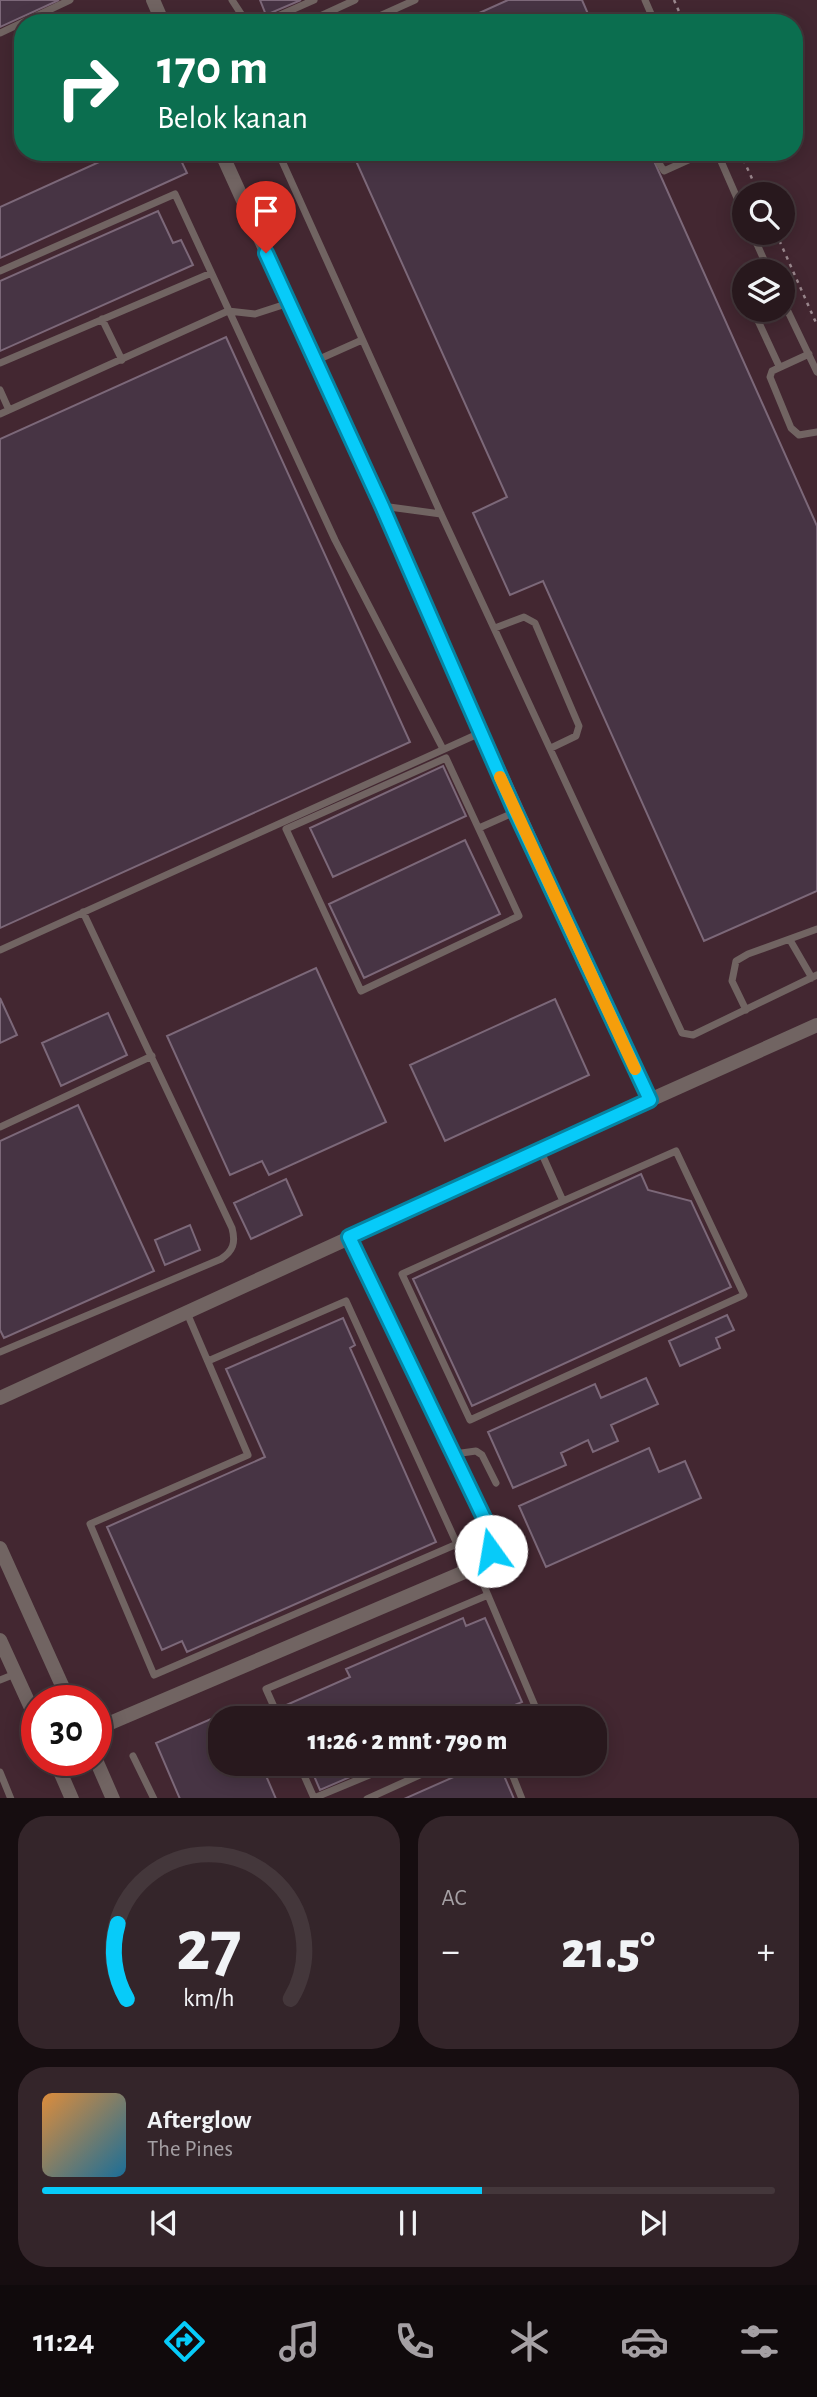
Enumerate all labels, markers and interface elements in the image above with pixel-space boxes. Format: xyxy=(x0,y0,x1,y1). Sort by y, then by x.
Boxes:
icon: right xyxy=(42,42,133,133)
text: 170 m xyxy=(157,44,268,93)
text: Belok kanan xyxy=(157,102,308,134)
pin xyxy=(236,181,296,253)
map controls xyxy=(732,182,795,322)
button: search xyxy=(732,182,795,245)
icon: arrive xyxy=(247,192,285,230)
button: layers xyxy=(732,259,795,322)
position arrow xyxy=(454,1514,528,1588)
speed limit sign: 30 xyxy=(21,1685,112,1776)
text: 11:26 · 2 mnt · 790 m xyxy=(308,1728,507,1754)
text: AC xyxy=(442,1887,466,1910)
text: 27 xyxy=(176,1911,242,1984)
text: 21.5° xyxy=(561,1925,655,1977)
text: − xyxy=(442,1933,460,1971)
text: + xyxy=(757,1933,775,1971)
text: km/h xyxy=(183,1985,235,2010)
text: Afterglow xyxy=(147,2107,251,2133)
text: The Pines xyxy=(147,2138,233,2161)
icon: previous xyxy=(145,2204,183,2242)
icon: pause xyxy=(389,2204,427,2242)
icon: next xyxy=(634,2204,672,2242)
icon: directions xyxy=(160,2317,209,2366)
icon: music xyxy=(275,2317,324,2366)
icon: phone xyxy=(390,2317,439,2366)
icon: climate xyxy=(505,2317,554,2366)
icon: car xyxy=(620,2317,669,2366)
icon: filters xyxy=(735,2317,784,2366)
text: 11:24 xyxy=(33,2325,95,2357)

